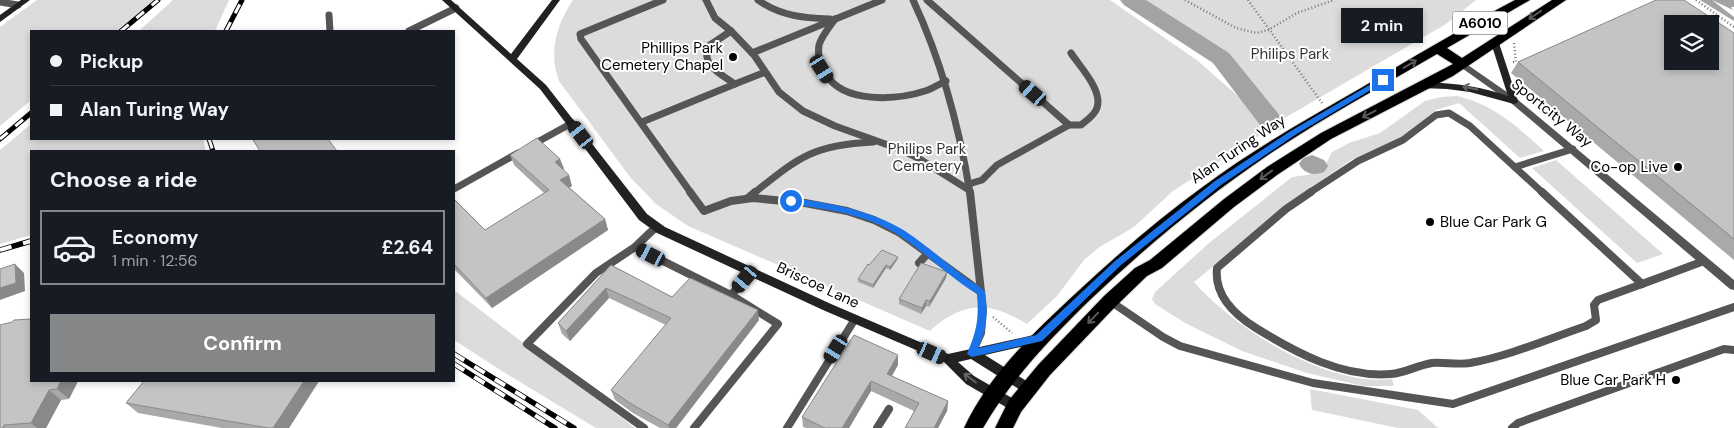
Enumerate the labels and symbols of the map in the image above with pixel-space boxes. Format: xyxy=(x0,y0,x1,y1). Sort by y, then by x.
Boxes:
callout: 2 min xyxy=(1342,8,1424,42)
one-way arrow xyxy=(1528,10,1542,21)
road number: A6010 xyxy=(1452,12,1508,34)
place label: Phillips Park Cemetery Chapel xyxy=(601,38,723,75)
park label: Philips Park xyxy=(1251,44,1330,64)
marker: Phillips Park Cemetery Chapel xyxy=(727,51,739,63)
car xyxy=(807,52,836,86)
one-way arrow xyxy=(1403,58,1417,68)
route end xyxy=(1372,69,1394,91)
street label: Sportcity Way xyxy=(1507,74,1597,152)
car xyxy=(1016,77,1049,109)
one-way arrow xyxy=(1462,83,1478,92)
street label: Alan Turing Way xyxy=(1187,109,1290,188)
one-way arrow xyxy=(1362,110,1377,119)
car xyxy=(565,119,596,151)
park label: Philips Park Cemetery xyxy=(888,139,967,176)
place label: Co-op Live xyxy=(1590,157,1668,177)
marker: Co-op Live xyxy=(1672,161,1684,173)
one-way arrow xyxy=(1260,170,1274,181)
route start xyxy=(780,190,802,212)
place label: Blue Car Park G xyxy=(1440,212,1547,232)
marker: Blue Car Park G xyxy=(1424,216,1436,228)
car xyxy=(634,242,667,268)
street label: Briscoe Lane xyxy=(773,257,863,313)
car xyxy=(729,263,760,295)
one-way arrow xyxy=(1088,312,1100,324)
car xyxy=(821,332,850,366)
car xyxy=(915,340,948,366)
place label: Blue Car Park H xyxy=(1560,370,1666,390)
one-way arrow xyxy=(963,373,977,383)
marker: Blue Car Park H xyxy=(1670,374,1682,386)

